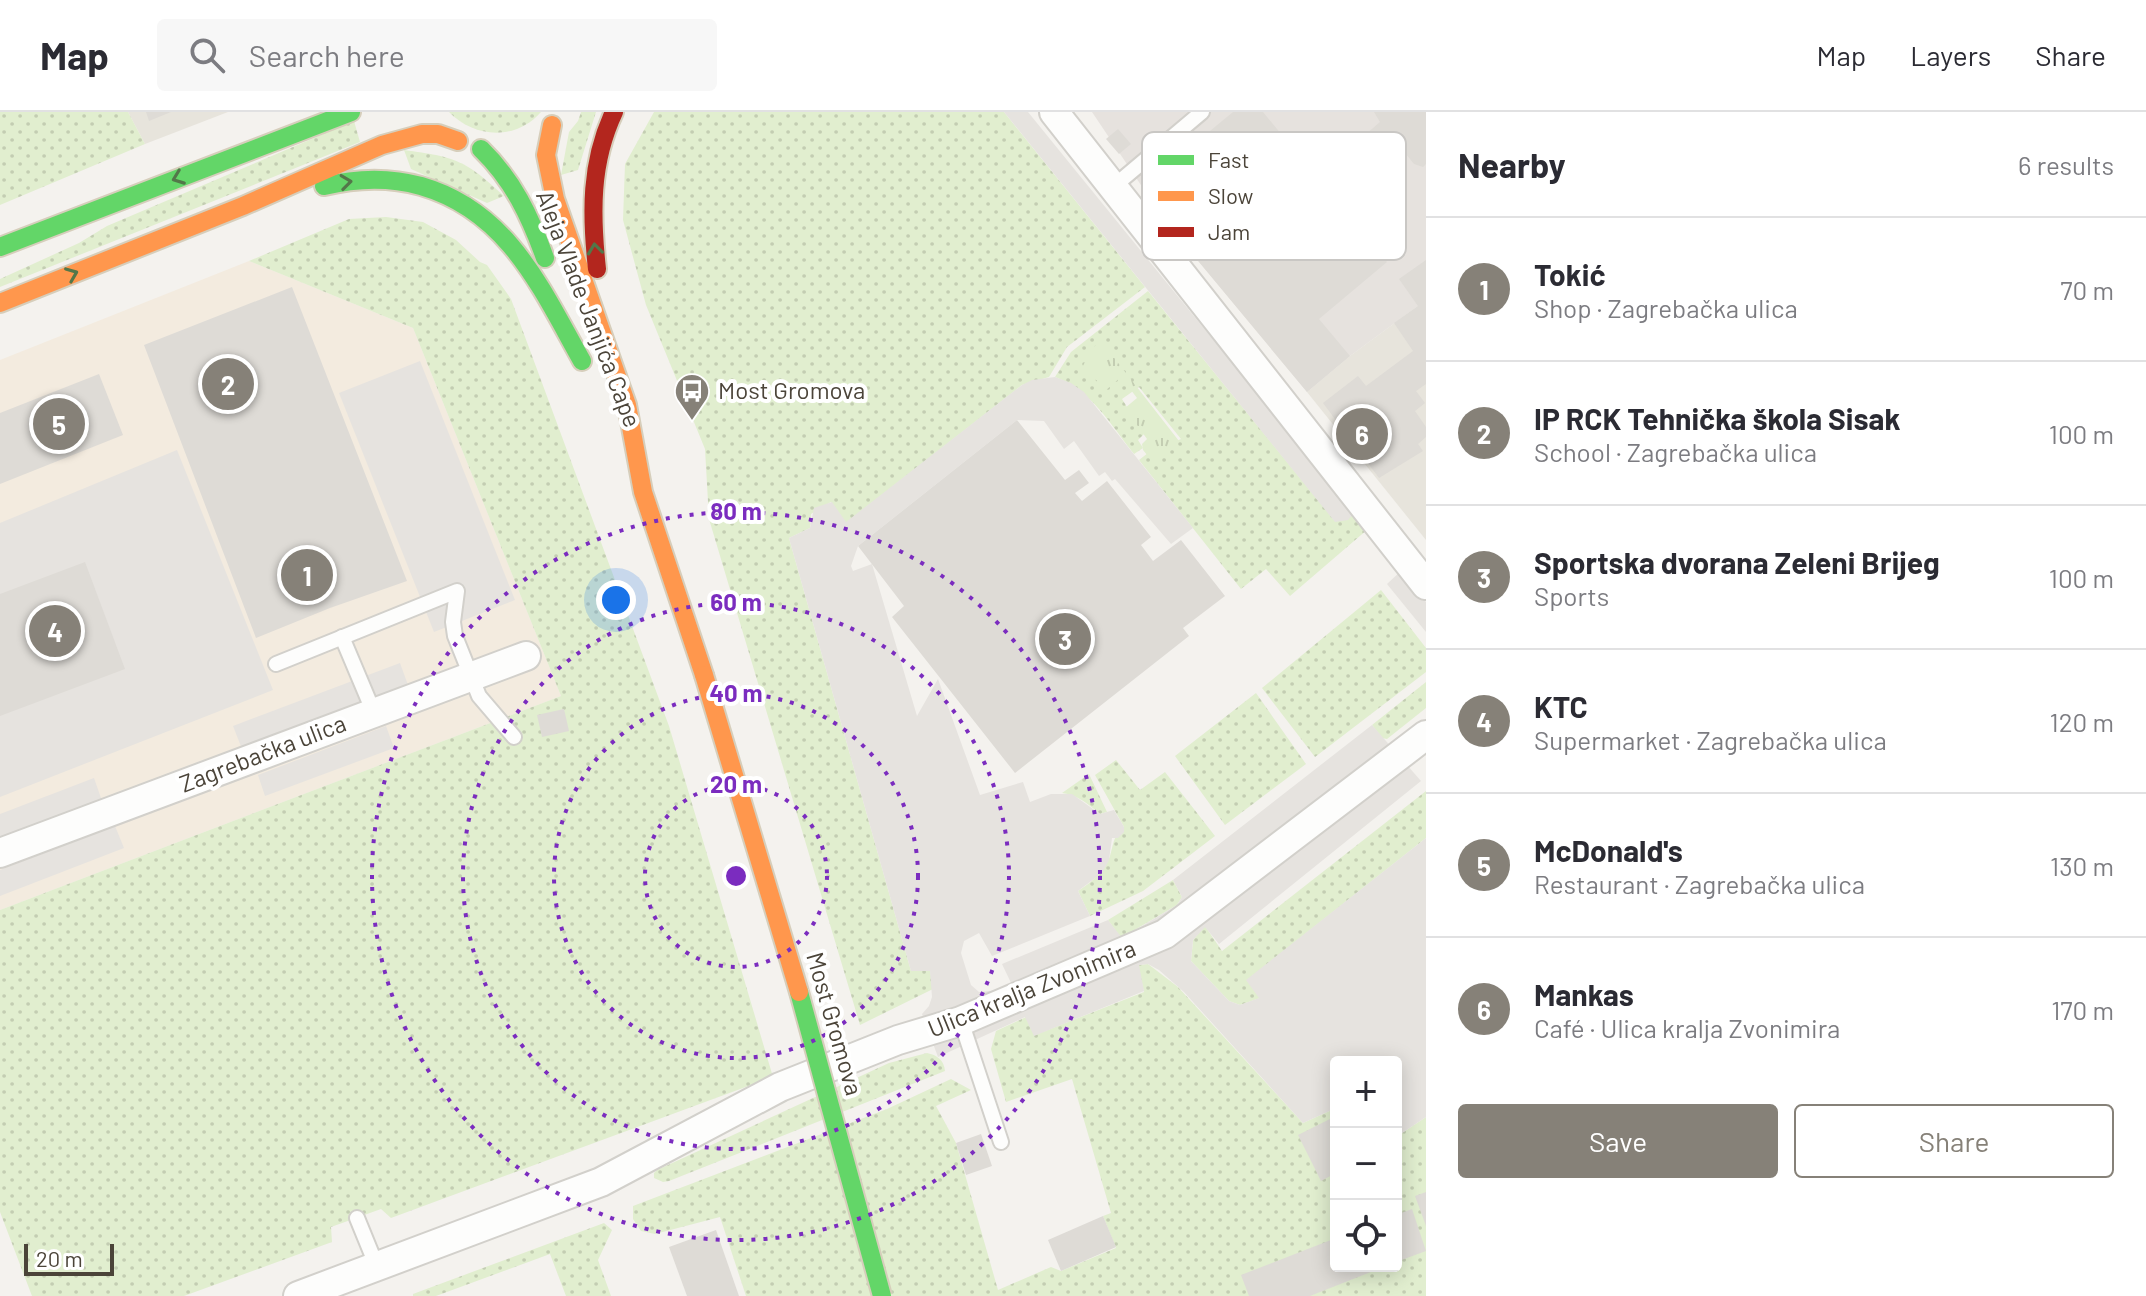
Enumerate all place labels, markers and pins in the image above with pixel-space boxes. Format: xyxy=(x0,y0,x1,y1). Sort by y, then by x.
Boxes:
pin: 2 xyxy=(202,354,254,414)
bus stop icon: Most Gromova xyxy=(673,372,711,422)
place label: Most Gromova xyxy=(718,375,865,404)
pin: 5 xyxy=(33,394,85,454)
pin: 6 xyxy=(1336,404,1388,464)
pin: 1 xyxy=(281,545,333,605)
pin: 4 xyxy=(29,601,81,661)
pin: 3 xyxy=(1039,609,1091,669)
centre of rings xyxy=(722,862,750,890)

